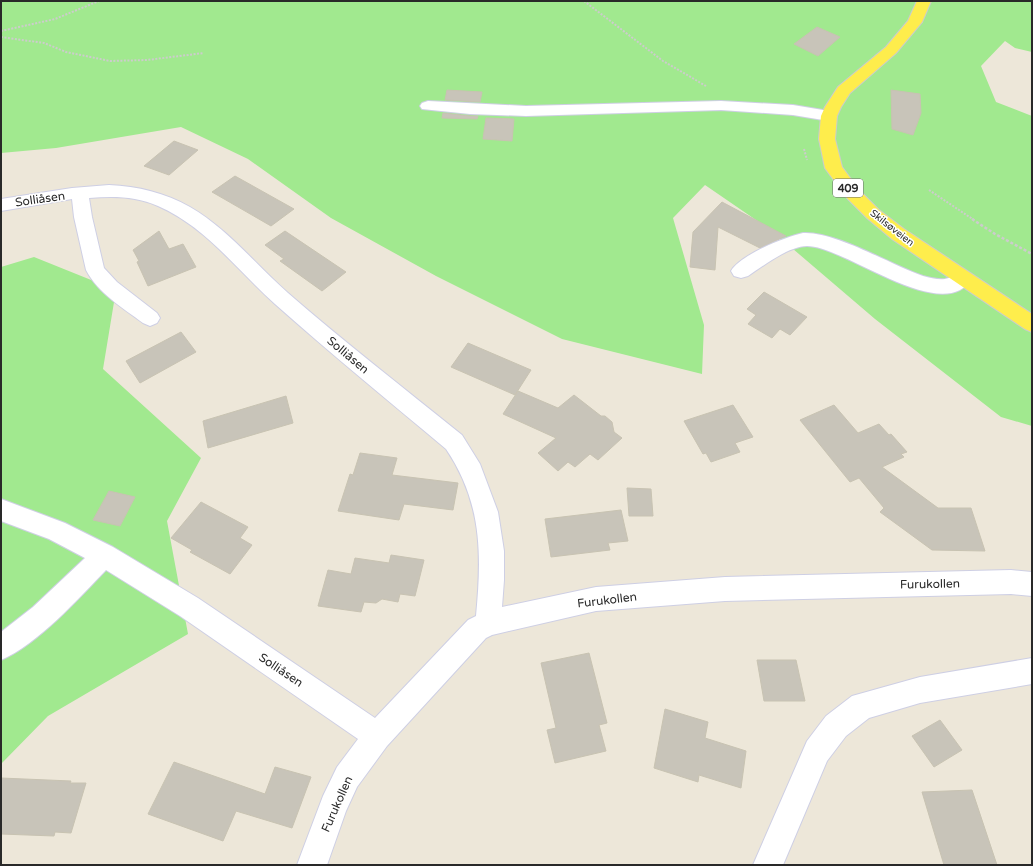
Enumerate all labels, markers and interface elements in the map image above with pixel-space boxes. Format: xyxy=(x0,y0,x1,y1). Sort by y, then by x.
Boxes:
road number: 409 xyxy=(833,179,863,197)
street label: Solliåsen xyxy=(14,189,66,209)
street label: Skilsøveien xyxy=(868,207,916,249)
street label: Solliåsen xyxy=(324,333,372,377)
street label: Furukollen xyxy=(900,576,960,592)
street label: Furukollen xyxy=(576,589,638,611)
street label: Solliåsen xyxy=(256,650,306,690)
street label: Furukollen xyxy=(318,774,356,834)

